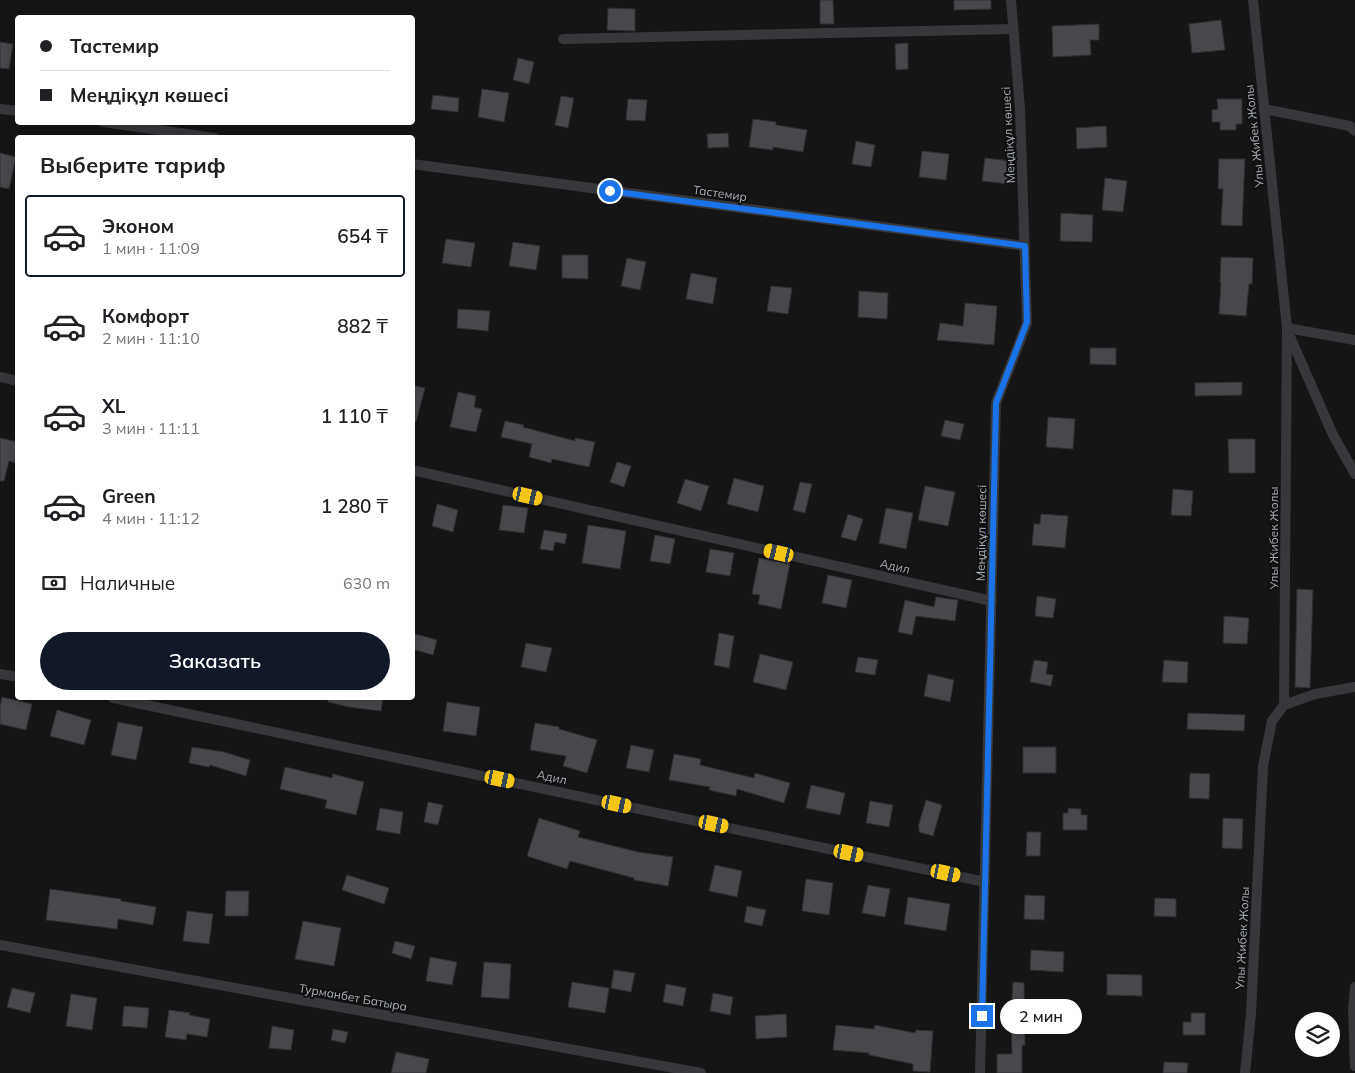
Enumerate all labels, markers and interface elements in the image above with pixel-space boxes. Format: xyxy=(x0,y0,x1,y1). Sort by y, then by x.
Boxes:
text: Тастемир xyxy=(70,34,159,58)
text: Меңдіқұл көшесі xyxy=(70,83,229,107)
street label: Улы Жибек Жолы xyxy=(1241,84,1267,189)
street label: Меңдіқұл көшесі xyxy=(998,86,1018,184)
text: Выберите тариф xyxy=(40,151,226,179)
route start xyxy=(599,180,621,202)
street label: Тастемир xyxy=(692,182,748,204)
icon: car xyxy=(42,214,87,259)
text: Эконом xyxy=(102,214,174,238)
text: 654 ₸ xyxy=(337,224,388,248)
text: 1 мин · 11:09 xyxy=(102,238,200,258)
icon: car xyxy=(42,304,87,349)
text: Комфорт xyxy=(102,304,189,328)
text: 882 ₸ xyxy=(337,314,388,338)
text: 2 мин · 11:10 xyxy=(102,328,200,348)
icon: car xyxy=(42,394,87,439)
text: XL xyxy=(102,394,125,418)
text: 1 110 ₸ xyxy=(321,404,388,428)
text: 3 мин · 11:11 xyxy=(102,418,200,438)
icon: car xyxy=(42,484,87,529)
text: Green xyxy=(102,484,156,508)
car xyxy=(511,485,544,507)
street label: Меңдіқұл көшесі xyxy=(973,485,989,581)
street label: Улы Жибек Жолы xyxy=(1266,486,1281,591)
text: 1 280 ₸ xyxy=(321,494,388,518)
text: 4 мин · 11:12 xyxy=(102,508,200,528)
car xyxy=(762,542,795,564)
street label: Адил xyxy=(879,555,911,577)
icon: cash xyxy=(40,569,68,597)
text: Наличные xyxy=(80,571,175,595)
text: 630 m xyxy=(343,573,390,593)
button: Заказать xyxy=(40,632,390,690)
street label: Адил xyxy=(536,767,568,787)
car xyxy=(483,769,516,789)
car xyxy=(600,794,633,814)
car xyxy=(697,814,730,834)
car xyxy=(832,843,865,863)
car xyxy=(929,863,962,883)
street label: Улы Жибек Жолы xyxy=(1232,886,1252,991)
street label: Турманбет Батыра xyxy=(298,980,408,1014)
callout: 2 мин xyxy=(1000,998,1082,1034)
route end xyxy=(971,1005,993,1027)
text: 2 мин xyxy=(1019,1006,1063,1026)
map controls xyxy=(1295,1012,1340,1057)
button: layers xyxy=(1295,1012,1340,1057)

